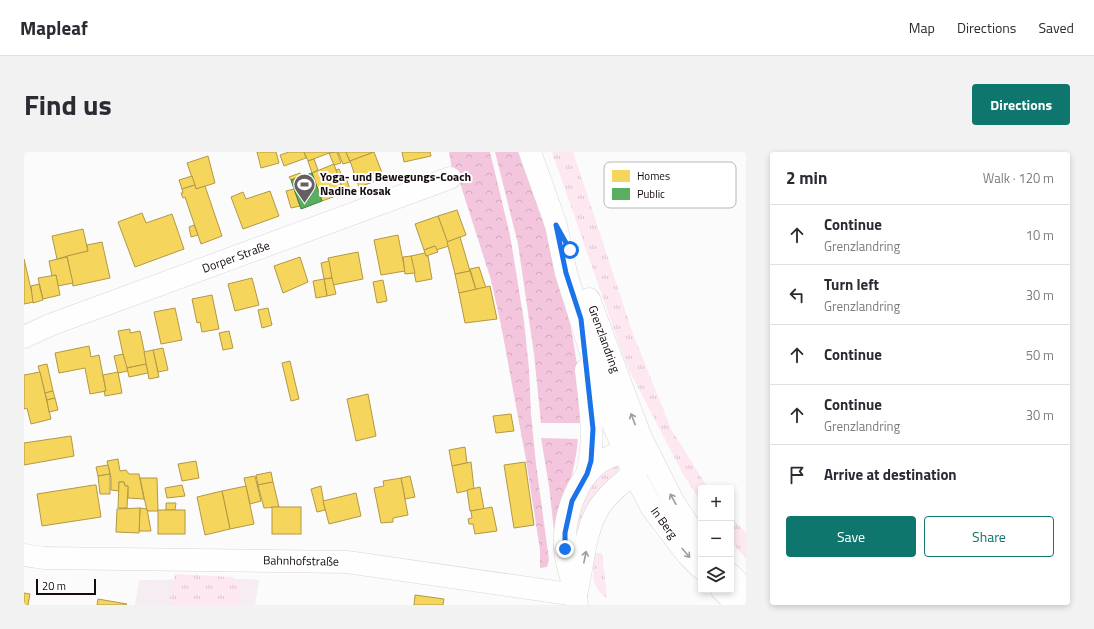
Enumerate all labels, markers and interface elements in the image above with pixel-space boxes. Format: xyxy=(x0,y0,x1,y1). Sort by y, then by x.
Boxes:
text: Mapleaf xyxy=(20,13,88,42)
text: Map xyxy=(909,17,935,38)
text: Directions xyxy=(957,17,1016,38)
text: Saved xyxy=(1038,17,1074,38)
text: Find us xyxy=(24,83,112,126)
button: Directions xyxy=(972,84,1070,125)
legend xyxy=(604,162,736,208)
text: 2 min xyxy=(786,165,827,191)
place label: Yoga- und Bewegungs-Coach Nadine Kosak xyxy=(320,167,471,200)
text: Homes xyxy=(637,168,670,184)
text: Walk · 120 m xyxy=(983,168,1054,188)
sports icon: Yoga- und Bewegungs-Coach Nadine Kosak xyxy=(292,171,318,204)
text: Public xyxy=(637,186,665,202)
text: Continue xyxy=(824,213,882,236)
icon: ahead xyxy=(786,224,808,246)
text: 10 m xyxy=(1026,225,1054,245)
street label: Dorper Straße xyxy=(199,235,272,278)
text: Grenzlandring xyxy=(824,236,900,256)
route start xyxy=(561,241,579,259)
text: Turn left xyxy=(824,273,879,296)
icon: left xyxy=(786,284,808,306)
text: 30 m xyxy=(1026,285,1054,305)
text: Grenzlandring xyxy=(824,296,900,316)
street label: Grenzlandring xyxy=(584,303,625,375)
text: Continue xyxy=(824,343,882,366)
icon: ahead xyxy=(786,344,808,366)
text: 50 m xyxy=(1026,345,1054,365)
text: Continue xyxy=(824,393,882,416)
icon: ahead xyxy=(786,404,808,426)
text: 30 m xyxy=(1026,405,1054,425)
one-way arrow xyxy=(629,414,637,426)
text: Grenzlandring xyxy=(824,416,900,436)
text: Arrive at destination xyxy=(824,463,957,486)
icon: arrive xyxy=(786,464,808,486)
map controls xyxy=(698,485,734,593)
button: + xyxy=(698,485,734,521)
one-way arrow xyxy=(668,493,676,505)
street label: In Berg xyxy=(646,503,683,543)
button: Save xyxy=(786,516,916,557)
button: Share xyxy=(924,516,1054,557)
button: − xyxy=(698,521,734,557)
route end xyxy=(556,540,574,558)
one-way arrow xyxy=(682,547,691,558)
street label: Bahnhofstraße xyxy=(263,550,339,571)
one-way arrow xyxy=(581,551,589,564)
button: layers xyxy=(698,557,734,593)
scale bar xyxy=(36,577,96,596)
text: 20 m xyxy=(42,578,66,594)

